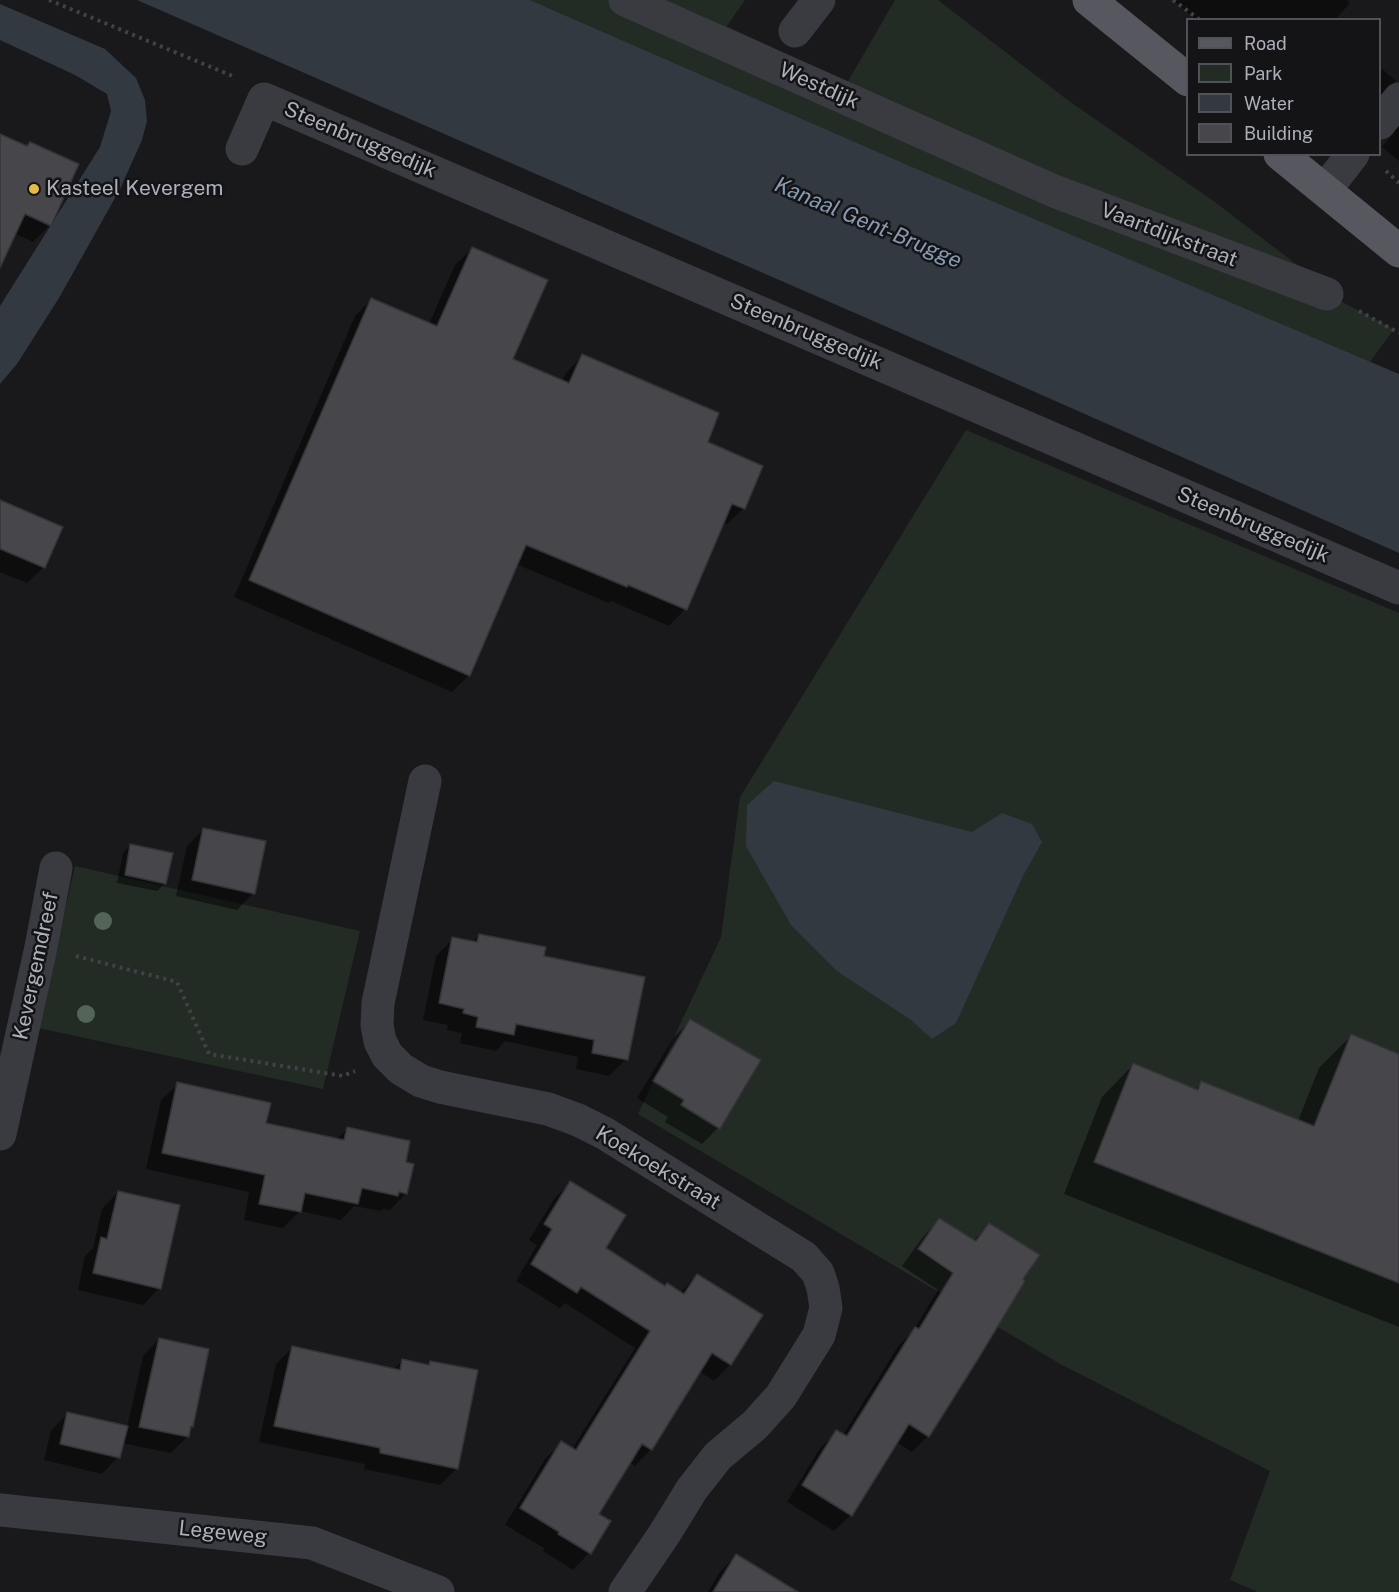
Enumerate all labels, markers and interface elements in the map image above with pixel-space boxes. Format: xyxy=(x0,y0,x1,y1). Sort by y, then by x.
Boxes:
legend xyxy=(1186,18,1381,156)
text: Road xyxy=(1244,33,1287,54)
street label: Westdijk xyxy=(775,57,863,115)
text: Park xyxy=(1244,63,1282,84)
text: Water xyxy=(1244,93,1294,114)
street label: Steenbruggedijk xyxy=(280,97,440,183)
text: Building xyxy=(1244,123,1313,144)
water label: Kanaal Gent-Brugge xyxy=(770,172,966,274)
place label: Kasteel Kevergem xyxy=(46,176,224,202)
marker: Kasteel Kevergem xyxy=(27,182,41,196)
street label: Vaartdijkstraat xyxy=(1097,197,1241,273)
street label: Steenbruggedijk xyxy=(726,289,886,375)
street label: Steenbruggedijk xyxy=(1173,482,1333,568)
street label: Kevergemdreef xyxy=(8,890,64,1042)
street label: Koekoekstraat xyxy=(591,1121,725,1215)
street label: Legeweg xyxy=(177,1516,269,1550)

